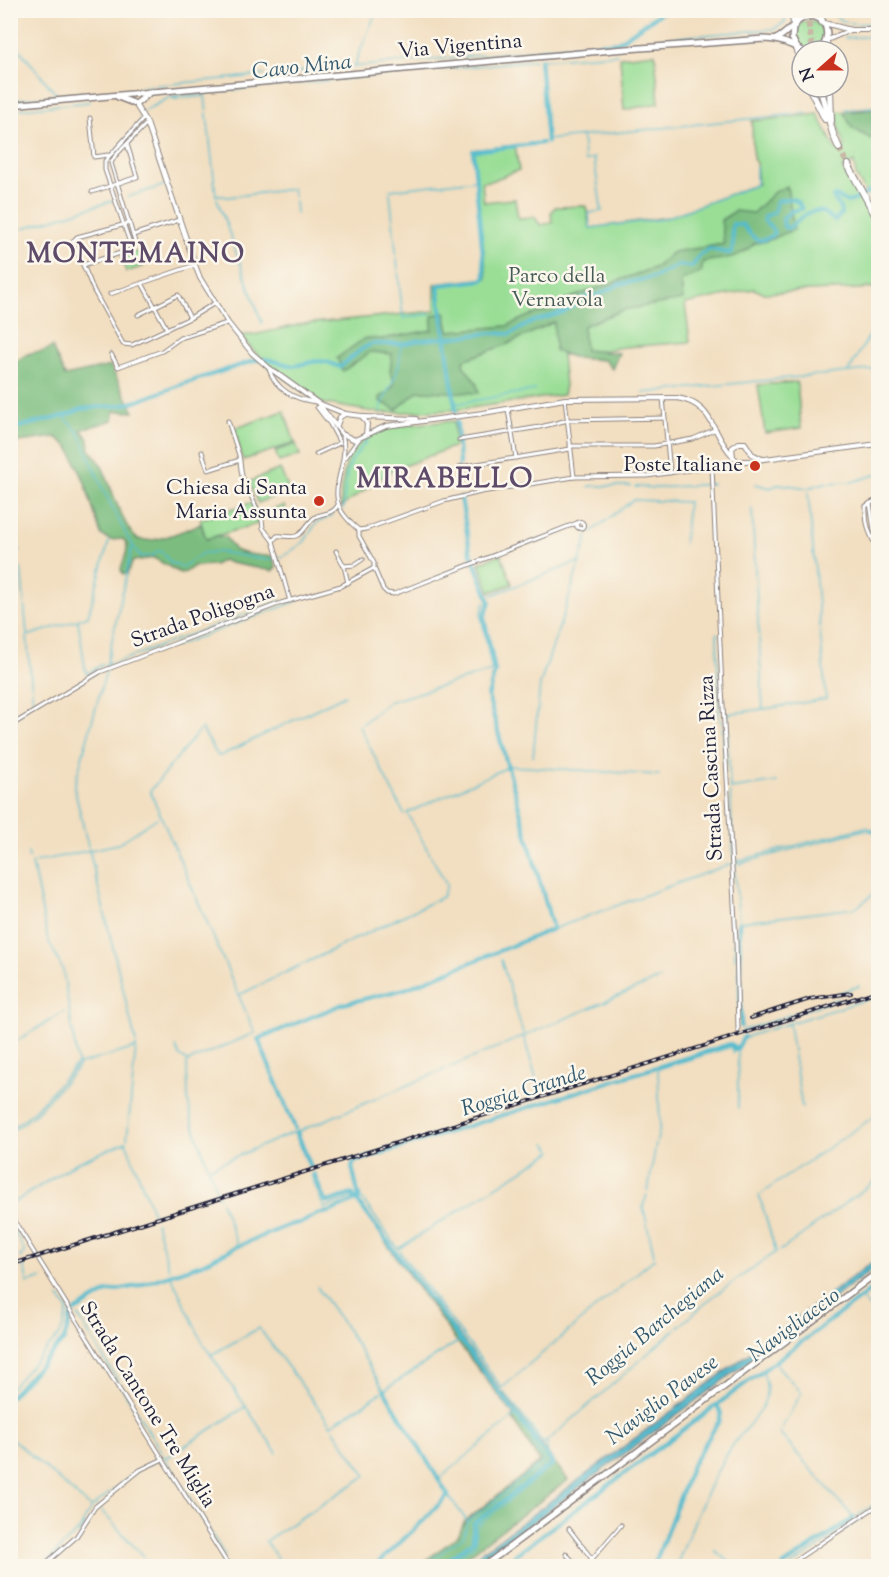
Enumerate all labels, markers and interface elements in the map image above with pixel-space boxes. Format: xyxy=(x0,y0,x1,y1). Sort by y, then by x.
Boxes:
street label: Via Vigentina xyxy=(397,27,524,67)
north arrow xyxy=(790,39,850,99)
water label: Cavo Mina xyxy=(251,47,353,89)
text: N xyxy=(795,63,821,84)
district label: MONTEMAINO xyxy=(26,236,246,275)
park label: Parco della Vernavola xyxy=(509,262,606,316)
place label: Poste Italiane xyxy=(624,451,743,481)
marker: Poste Italiane xyxy=(748,459,762,473)
district label: MIRABELLO xyxy=(356,461,534,500)
place label: Chiesa di Santa Maria Assunta xyxy=(166,474,307,528)
marker: Chiesa di Santa Maria Assunta xyxy=(312,494,326,508)
street label: Strada Poligogna xyxy=(127,577,279,657)
street label: Strada Cascina Rizza xyxy=(692,674,732,862)
water label: Roggia Grande xyxy=(458,1058,591,1126)
water label: Roggia Barchegiana xyxy=(580,1259,732,1395)
water label: Navigliaccio xyxy=(742,1281,848,1371)
street label: Strada Cantone Tre Miglia xyxy=(71,1296,223,1514)
water label: Naviglio Pavese xyxy=(600,1348,726,1454)

